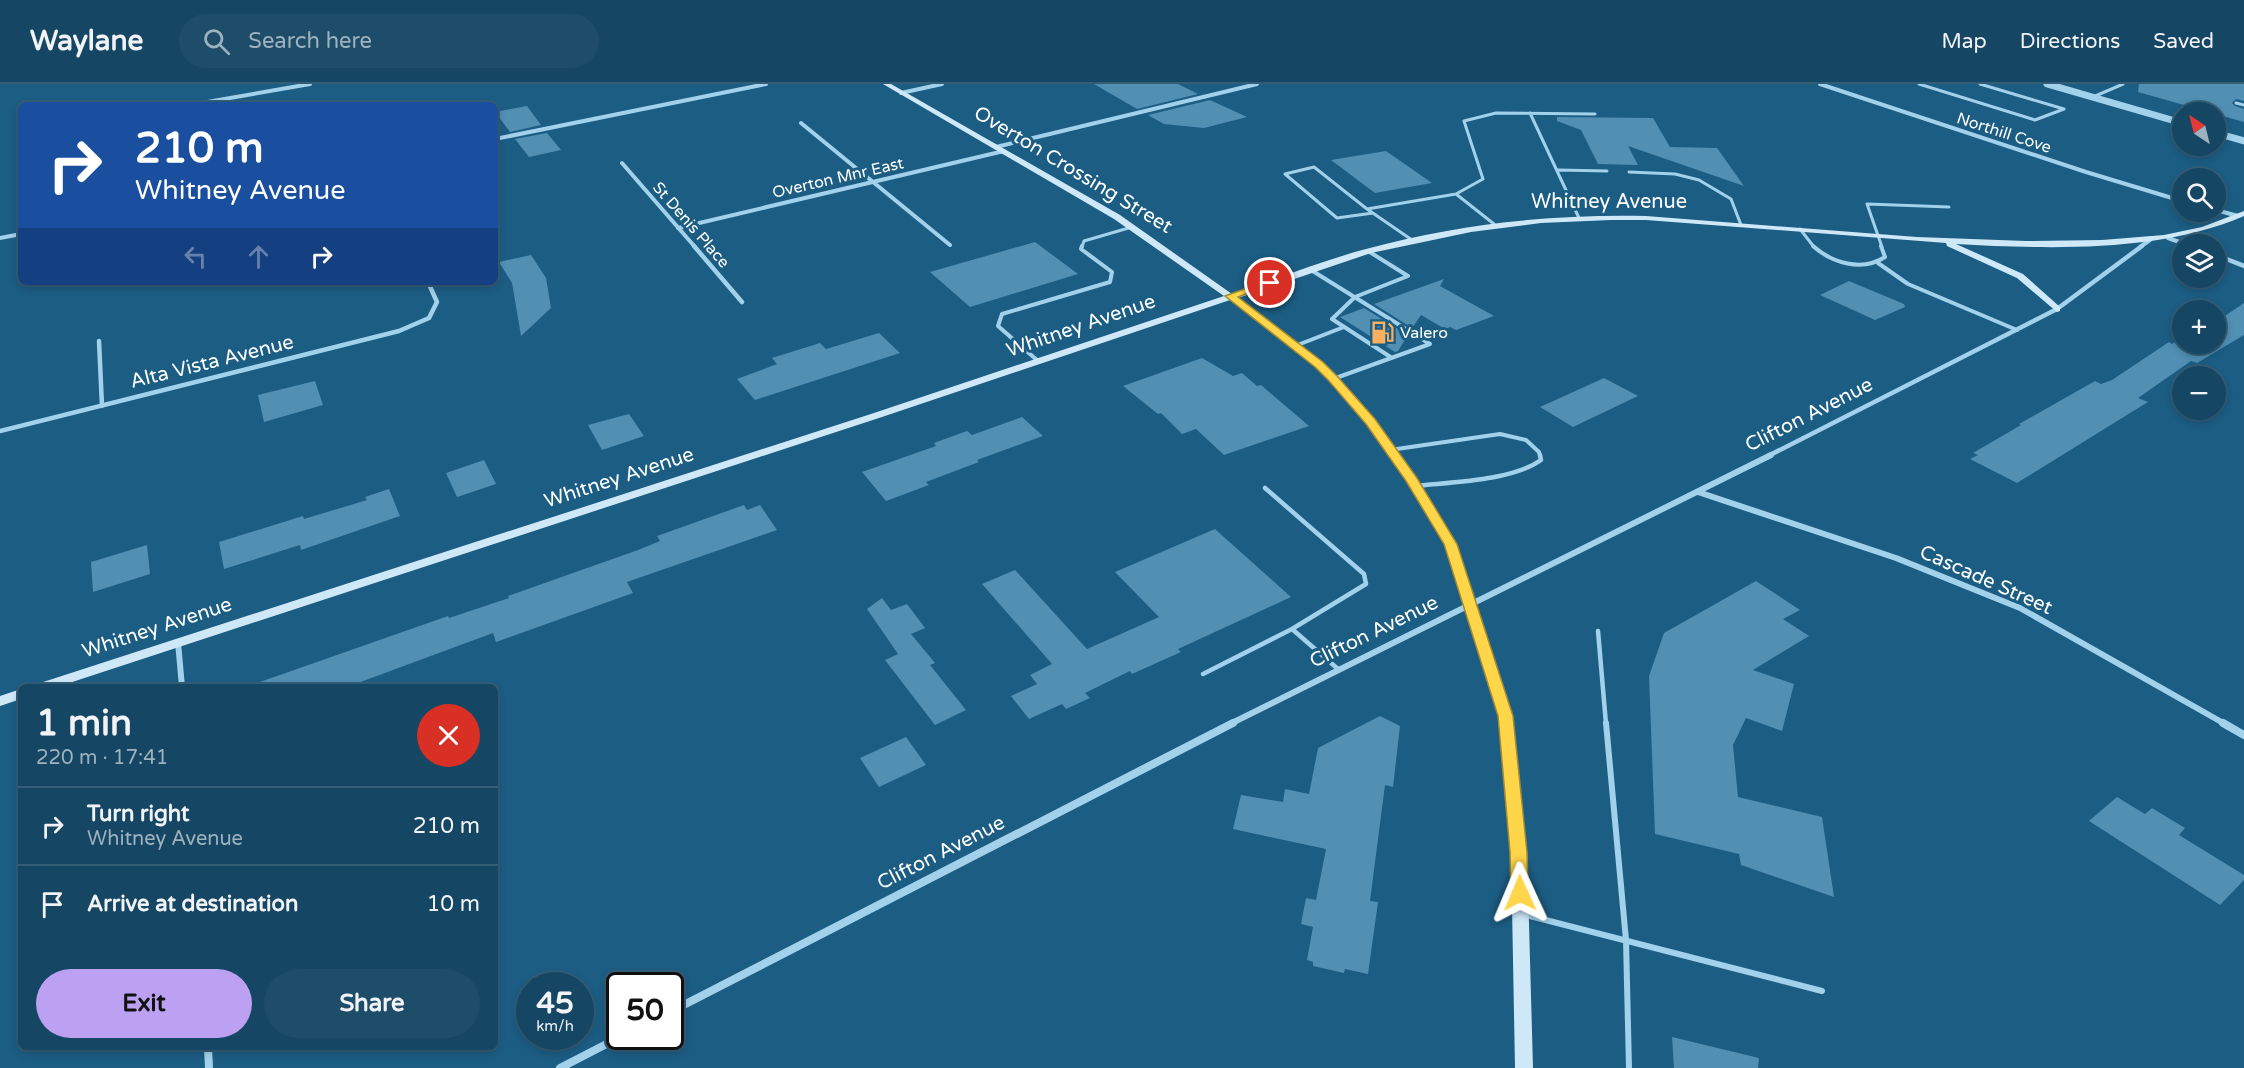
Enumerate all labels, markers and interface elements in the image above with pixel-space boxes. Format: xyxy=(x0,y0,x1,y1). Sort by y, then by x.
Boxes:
search box xyxy=(179,14,599,68)
text: Waylane xyxy=(30,24,143,58)
icon: search xyxy=(200,25,233,58)
text: Search here xyxy=(248,28,372,54)
text: Map xyxy=(1941,29,1987,54)
text: Directions xyxy=(2020,29,2120,54)
text: Saved xyxy=(2153,29,2214,54)
street label: Overton Crossing Street xyxy=(969,101,1177,239)
north arrow xyxy=(2172,102,2226,156)
map controls xyxy=(2172,102,2226,420)
street label: Northill Cove xyxy=(1954,108,2054,158)
text: 210 m xyxy=(135,123,264,174)
icon: right xyxy=(36,126,114,204)
street label: Overton Mnr East xyxy=(770,153,906,203)
button: search xyxy=(2172,168,2226,222)
text: Whitney Avenue xyxy=(135,174,346,207)
street label: St Denis Place xyxy=(648,178,734,272)
street label: Whitney Avenue xyxy=(1531,190,1687,214)
button: layers xyxy=(2172,234,2226,288)
icon: left xyxy=(179,240,212,273)
icon: ahead xyxy=(242,240,275,273)
icon: right xyxy=(305,240,338,273)
pin xyxy=(1244,257,1295,308)
icon: arrive xyxy=(1253,266,1286,299)
street label: Whitney Avenue xyxy=(1003,289,1159,363)
button: + xyxy=(2172,300,2226,354)
fuel station icon: Valero xyxy=(1369,320,1395,346)
place label: Valero xyxy=(1400,323,1448,343)
street label: Alta Vista Avenue xyxy=(128,330,296,394)
button: − xyxy=(2172,366,2226,420)
street label: Clifton Avenue xyxy=(1741,373,1877,457)
street label: Whitney Avenue xyxy=(541,442,697,514)
street label: Cascade Street xyxy=(1916,540,2056,620)
street label: Clifton Avenue xyxy=(1306,591,1442,673)
street label: Whitney Avenue xyxy=(79,592,235,664)
text: 1 min xyxy=(36,702,132,745)
button: close xyxy=(417,704,480,767)
text: 220 m · 17:41 xyxy=(36,746,168,770)
text: Turn right xyxy=(87,801,189,827)
icon: right xyxy=(36,810,69,843)
street label: Clifton Avenue xyxy=(873,811,1009,895)
text: 210 m xyxy=(413,813,480,839)
text: Whitney Avenue xyxy=(87,827,243,851)
position arrow xyxy=(1488,861,1552,925)
icon: arrive xyxy=(36,888,69,921)
text: Arrive at destination xyxy=(87,891,298,917)
text: 10 m xyxy=(426,891,480,917)
button: Exit xyxy=(36,969,252,1038)
button: Share xyxy=(264,969,480,1038)
speed limit sign: 50 xyxy=(606,972,684,1050)
text: 45 xyxy=(536,985,574,1022)
text: km/h xyxy=(536,1017,574,1035)

